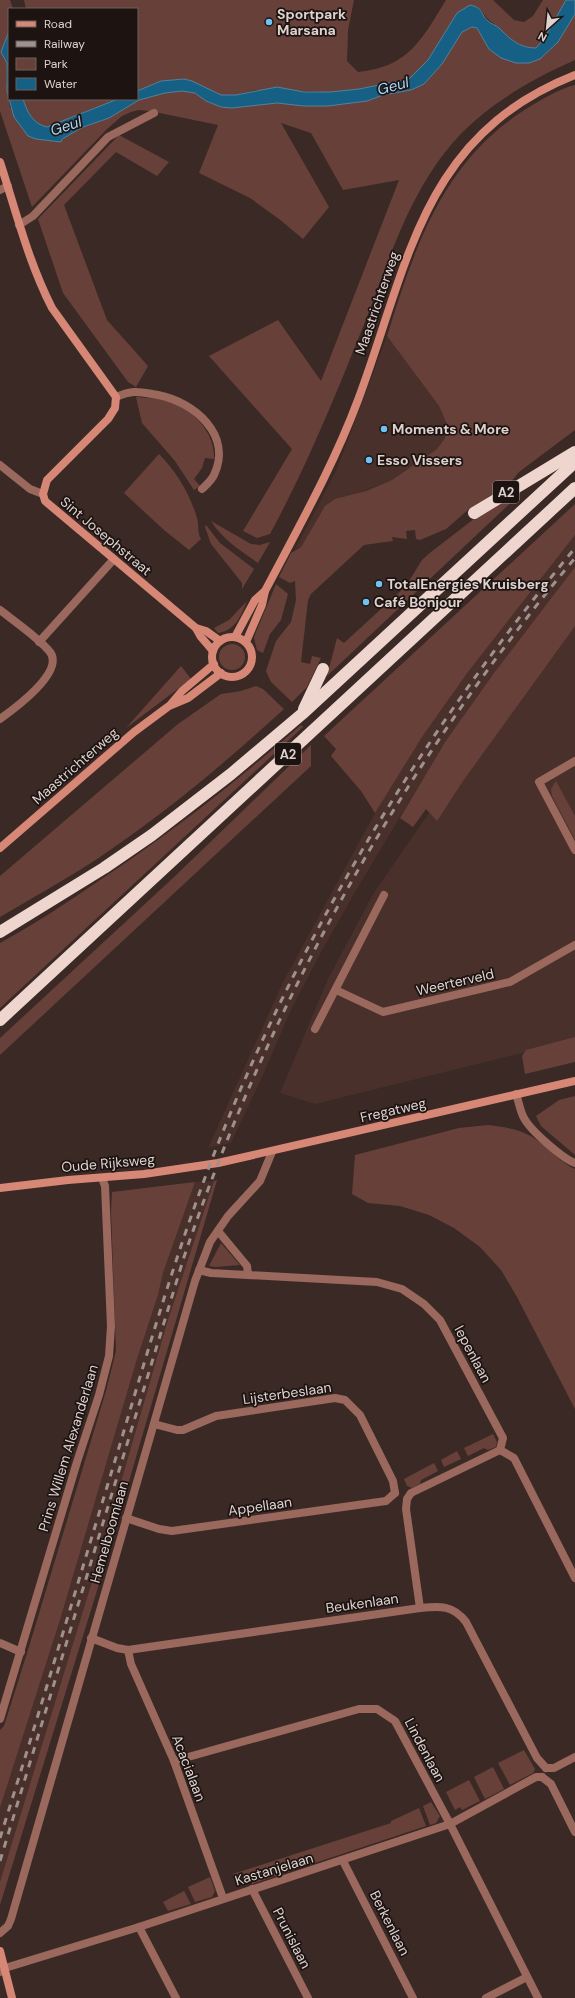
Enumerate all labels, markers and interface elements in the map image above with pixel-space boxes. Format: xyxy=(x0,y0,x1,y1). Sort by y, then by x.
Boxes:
place label: Sportpark Marsana xyxy=(277,5,346,39)
legend xyxy=(8,8,138,100)
north arrow xyxy=(527,8,567,48)
text: Road xyxy=(44,16,72,32)
marker: Sportpark Marsana xyxy=(264,17,274,27)
text: N xyxy=(536,29,549,45)
text: Railway xyxy=(44,36,85,52)
text: Park xyxy=(44,56,68,72)
water label: Geul xyxy=(375,72,412,100)
text: Water xyxy=(44,76,78,92)
water label: Geul xyxy=(48,111,85,140)
street label: Maastrichterweg xyxy=(351,249,403,357)
place label: Moments & More xyxy=(392,420,509,438)
marker: Moments & More xyxy=(379,424,389,434)
place label: Esso Vissers xyxy=(377,451,462,469)
marker: Esso Vissers xyxy=(364,455,374,465)
road number: A2 xyxy=(493,481,519,503)
street label: Sint Josephstraat xyxy=(57,493,155,579)
place label: TotalEnergies Kruisberg xyxy=(387,575,549,593)
marker: TotalEnergies Kruisberg xyxy=(374,579,384,589)
place label: Café Bonjour xyxy=(374,593,462,611)
marker: Café Bonjour xyxy=(361,597,371,607)
street label: Maastrichterweg xyxy=(28,724,122,808)
road number: A2 xyxy=(275,743,301,765)
street label: Weerterveld xyxy=(414,964,496,1000)
street label: Fregatweg xyxy=(358,1094,428,1126)
street label: Oude Rijksweg xyxy=(60,1150,156,1176)
street label: Iepenlaan xyxy=(450,1322,496,1386)
street label: Prins Willem Alexanderlaan xyxy=(34,1362,102,1534)
street label: Lijsterbeslaan xyxy=(241,1378,333,1408)
street label: Hemelboomlaan xyxy=(86,1479,132,1585)
street label: Appellaan xyxy=(227,1493,293,1519)
street label: Beukenlaan xyxy=(324,1589,400,1617)
street label: Lindenlaan xyxy=(401,1715,449,1785)
street label: Acacialaan xyxy=(168,1732,210,1804)
street label: Kastanjelaan xyxy=(233,1849,315,1889)
street label: Berkenlaan xyxy=(366,1887,414,1959)
street label: Prunislaan xyxy=(269,1904,315,1972)

